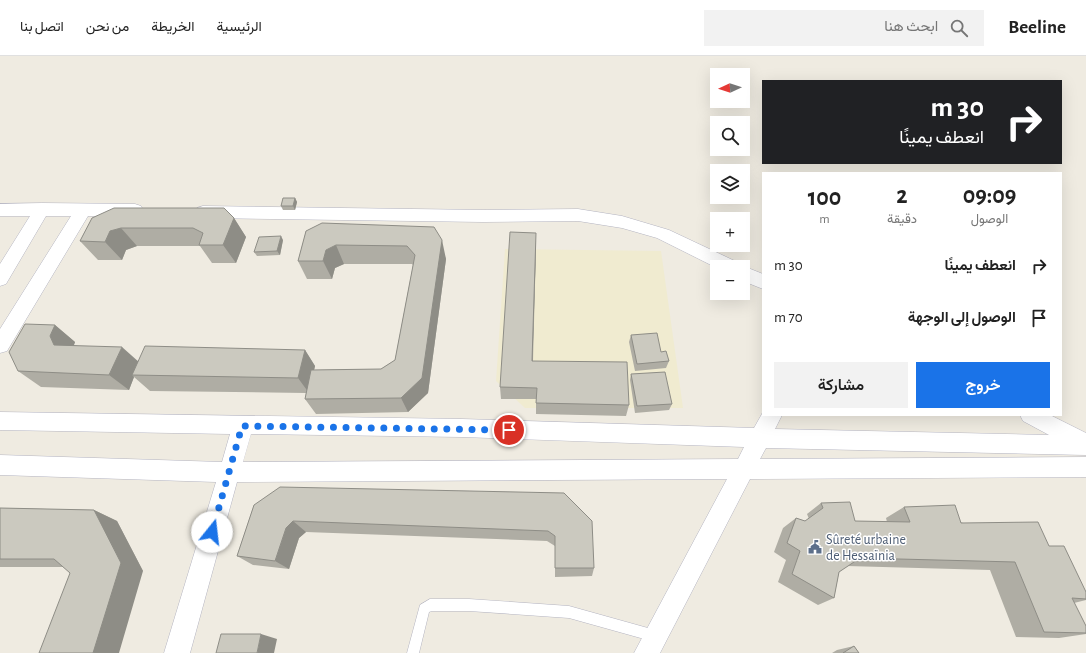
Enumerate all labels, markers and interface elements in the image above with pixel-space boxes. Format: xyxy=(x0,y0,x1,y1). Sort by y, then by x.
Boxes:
search box xyxy=(704,10,984,46)
icon: search xyxy=(948,17,970,39)
text: Beeline xyxy=(1008,18,1066,37)
text: ابحث هنا xyxy=(884,19,938,34)
text: اتصل بنا xyxy=(20,20,64,34)
text: من نحن xyxy=(86,20,129,34)
text: الخريطة xyxy=(151,20,195,34)
text: الرئيسية xyxy=(217,20,262,34)
north arrow xyxy=(710,68,750,108)
map controls xyxy=(710,68,750,300)
text: 30 m xyxy=(931,94,984,122)
icon: right xyxy=(998,96,1050,148)
button: search xyxy=(710,116,750,156)
text: انعطف يمينًا xyxy=(899,129,984,147)
button: layers xyxy=(710,164,750,204)
text: 2 xyxy=(896,184,908,208)
text: 09:09 xyxy=(963,184,1016,208)
text: 100 xyxy=(808,186,841,210)
button: + xyxy=(710,212,750,252)
text: m xyxy=(819,213,830,226)
text: دقيقة xyxy=(887,213,917,226)
text: الوصول xyxy=(971,213,1008,226)
icon: right xyxy=(1028,255,1050,277)
text: 30 m xyxy=(774,258,803,273)
text: انعطف يمينًا xyxy=(945,258,1016,273)
button: − xyxy=(710,260,750,300)
icon: arrive xyxy=(1028,307,1050,329)
text: 70 m xyxy=(774,310,803,325)
text: الوصول إلى الوجهة xyxy=(908,310,1016,325)
button: مشاركة xyxy=(774,362,908,408)
button: خروج xyxy=(916,362,1050,408)
pin xyxy=(492,413,526,447)
icon: arrive xyxy=(498,419,520,441)
position arrow xyxy=(191,511,233,553)
place label: Sûreté urbaine de Hessaïnia xyxy=(826,533,906,563)
public building icon: Sûreté urbaine de Hessaïnia xyxy=(807,539,823,555)

